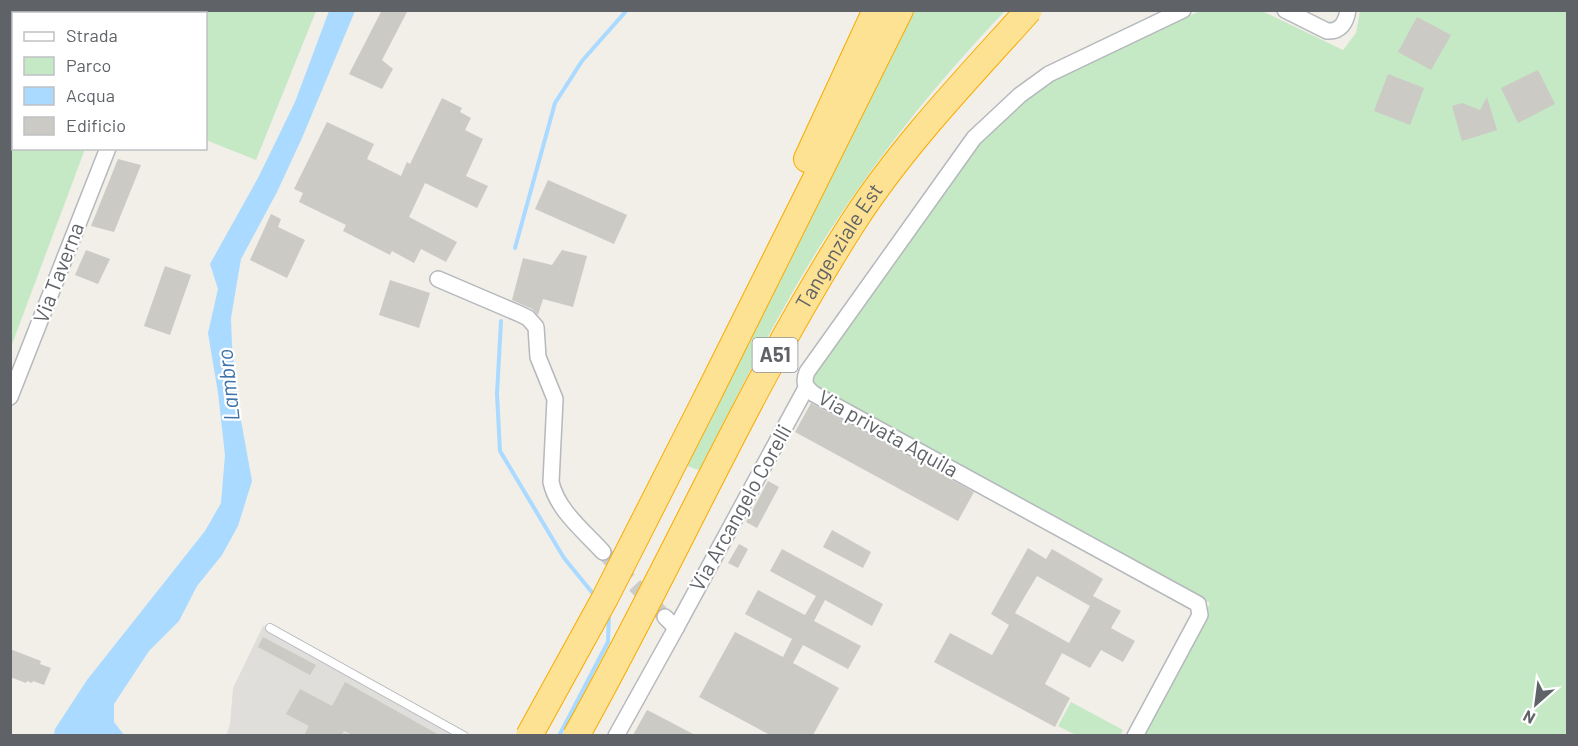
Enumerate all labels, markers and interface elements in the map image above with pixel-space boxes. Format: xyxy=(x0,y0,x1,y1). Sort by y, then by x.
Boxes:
legend xyxy=(12,12,207,150)
text: Strada xyxy=(66,24,118,46)
text: Parco xyxy=(66,54,111,76)
text: Acqua xyxy=(66,84,115,106)
text: Edificio xyxy=(66,114,126,136)
street label: Tangenziale Est xyxy=(789,178,887,313)
street label: Via Taverna xyxy=(27,219,88,326)
road number: A51 xyxy=(752,338,798,372)
water label: Lambro xyxy=(210,348,244,422)
street label: Via privata Aquila xyxy=(814,384,963,482)
street label: Via Arcangelo Corelli xyxy=(683,420,796,595)
north arrow xyxy=(1506,674,1566,734)
text: N xyxy=(1520,707,1538,729)

